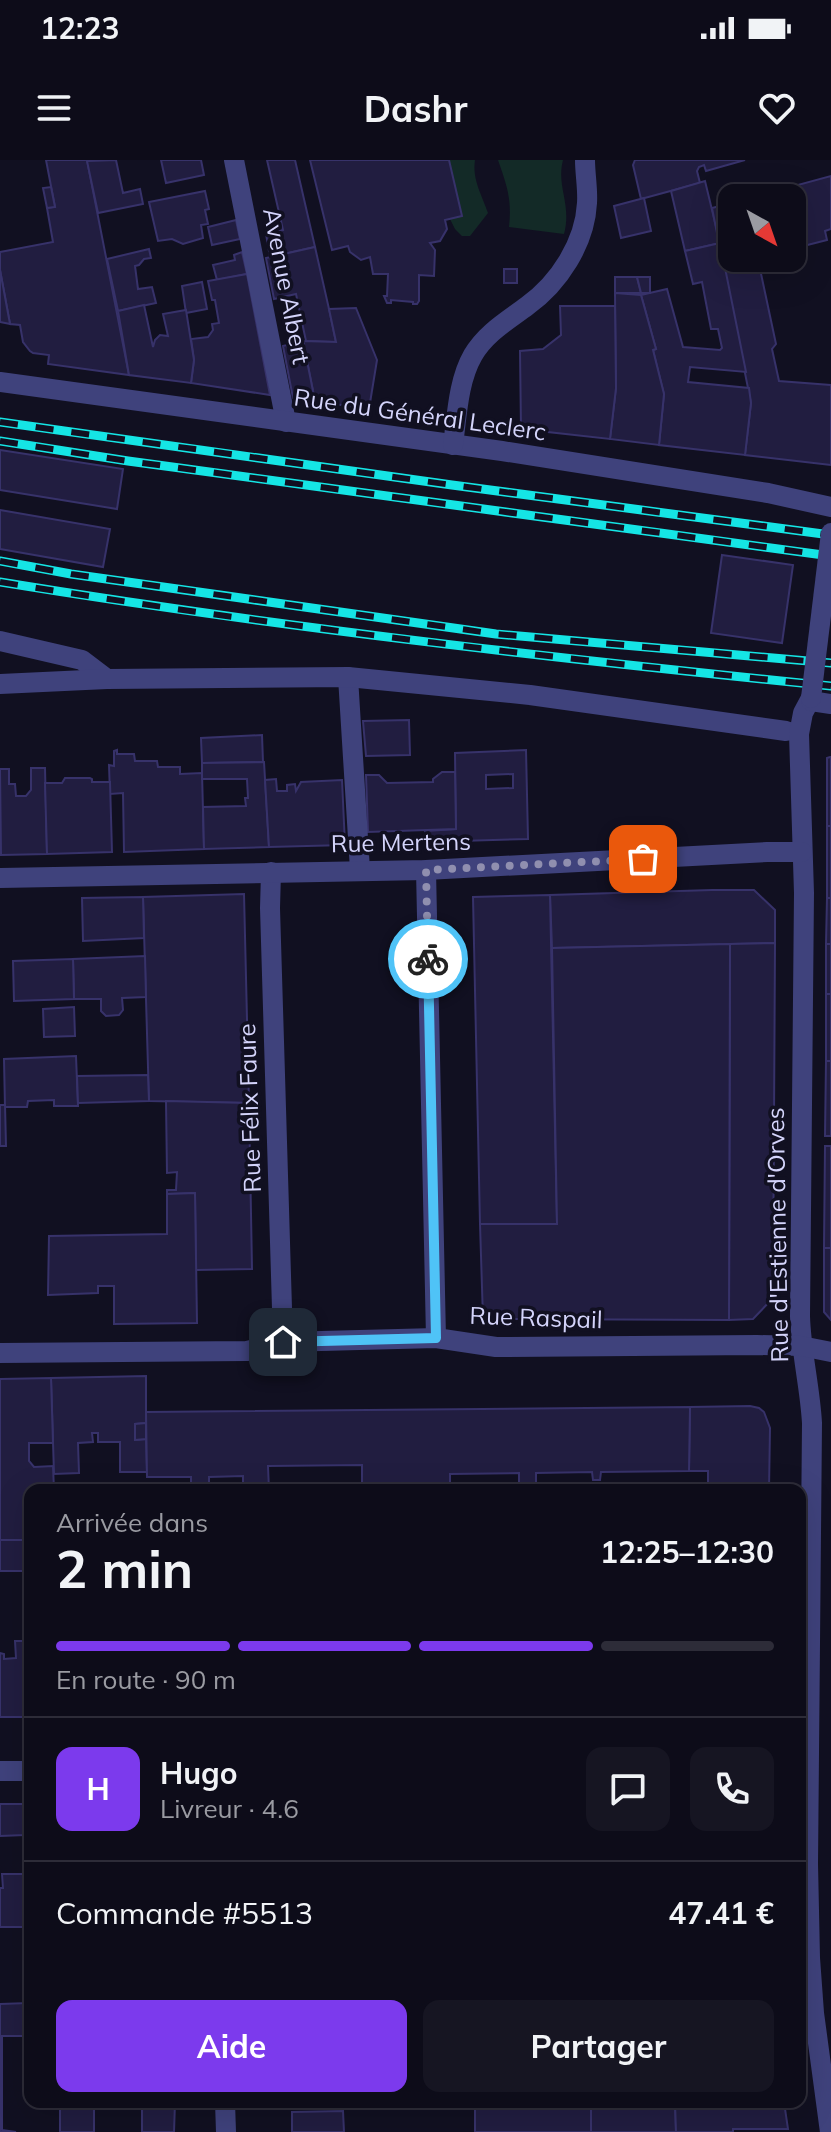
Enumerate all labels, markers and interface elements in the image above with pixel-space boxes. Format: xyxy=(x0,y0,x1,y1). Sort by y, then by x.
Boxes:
text: 12:23 xyxy=(40,9,119,47)
icon: menu xyxy=(32,86,76,130)
text: Dashr xyxy=(364,86,467,131)
icon: heart xyxy=(755,86,799,130)
north arrow xyxy=(718,184,806,272)
map controls xyxy=(718,184,806,272)
street label: Avenue Albert xyxy=(257,205,317,366)
street label: Rue du Général Leclerc xyxy=(292,381,548,447)
pin xyxy=(609,825,677,893)
street label: Rue Mertens xyxy=(331,826,471,858)
icon: bag xyxy=(621,837,665,881)
courier xyxy=(388,919,468,999)
icon: bike xyxy=(406,937,450,981)
street label: Rue Félix Faure xyxy=(231,1023,267,1193)
street label: Rue d'Estienne d'Orves xyxy=(760,1107,794,1363)
street label: Rue Raspail xyxy=(469,1300,603,1334)
pin xyxy=(249,1308,317,1376)
icon: home xyxy=(261,1320,305,1364)
text: Arrivée dans xyxy=(56,1506,208,1539)
text: 12:25–12:30 xyxy=(600,1533,774,1571)
text: 2 min xyxy=(56,1536,193,1601)
text: En route · 90 m xyxy=(56,1663,236,1696)
button: chat xyxy=(586,1747,670,1831)
button: phone xyxy=(690,1747,774,1831)
text: Hugo xyxy=(160,1754,238,1792)
text: H xyxy=(86,1770,110,1808)
text: Livreur · 4.6 xyxy=(160,1792,299,1825)
text: Commande #5513 xyxy=(56,1894,313,1932)
text: 47.41 € xyxy=(668,1894,774,1932)
button: Aide xyxy=(56,2000,407,2092)
button: Partager xyxy=(423,2000,774,2092)

